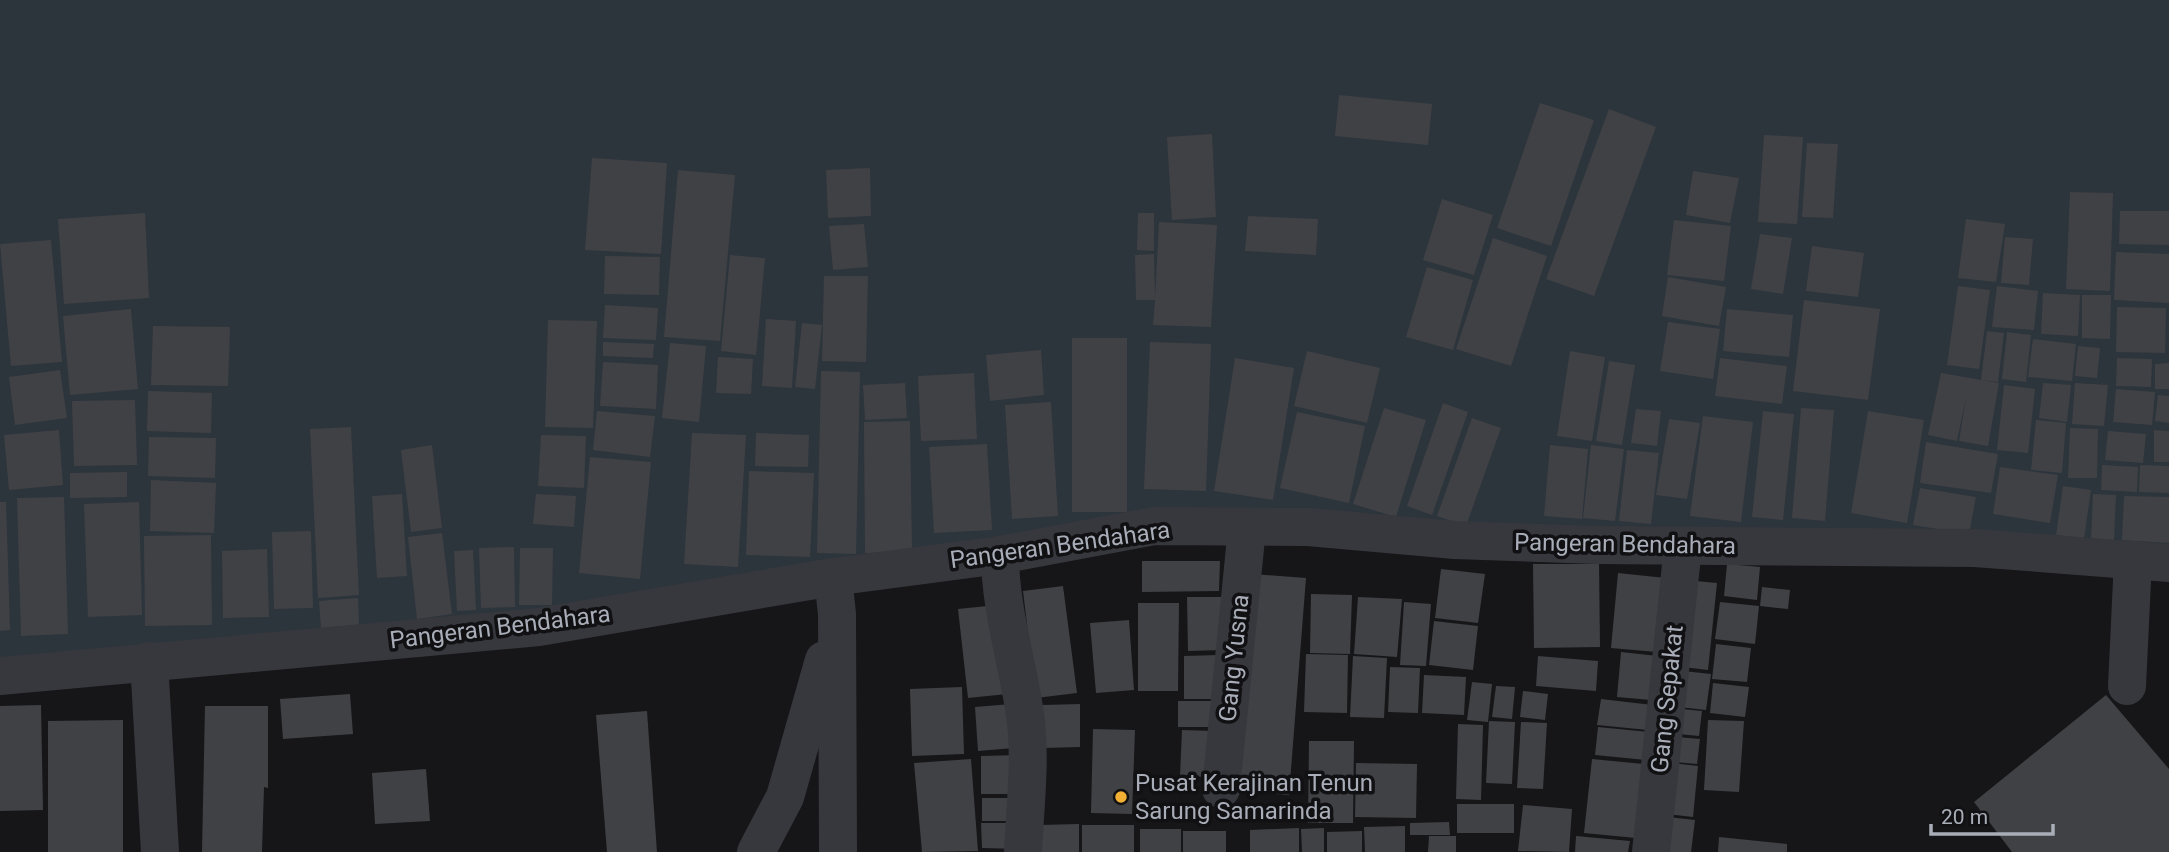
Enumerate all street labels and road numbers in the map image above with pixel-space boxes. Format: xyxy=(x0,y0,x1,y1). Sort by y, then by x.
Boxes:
street label: Pangeran Bendahara xyxy=(948,516,1172,574)
street label: Pangeran Bendahara xyxy=(1514,528,1736,560)
street label: Gang Yusna xyxy=(1213,593,1255,723)
street label: Pangeran Bendahara xyxy=(388,600,612,654)
street label: Gang Sepakat xyxy=(1645,623,1689,774)

